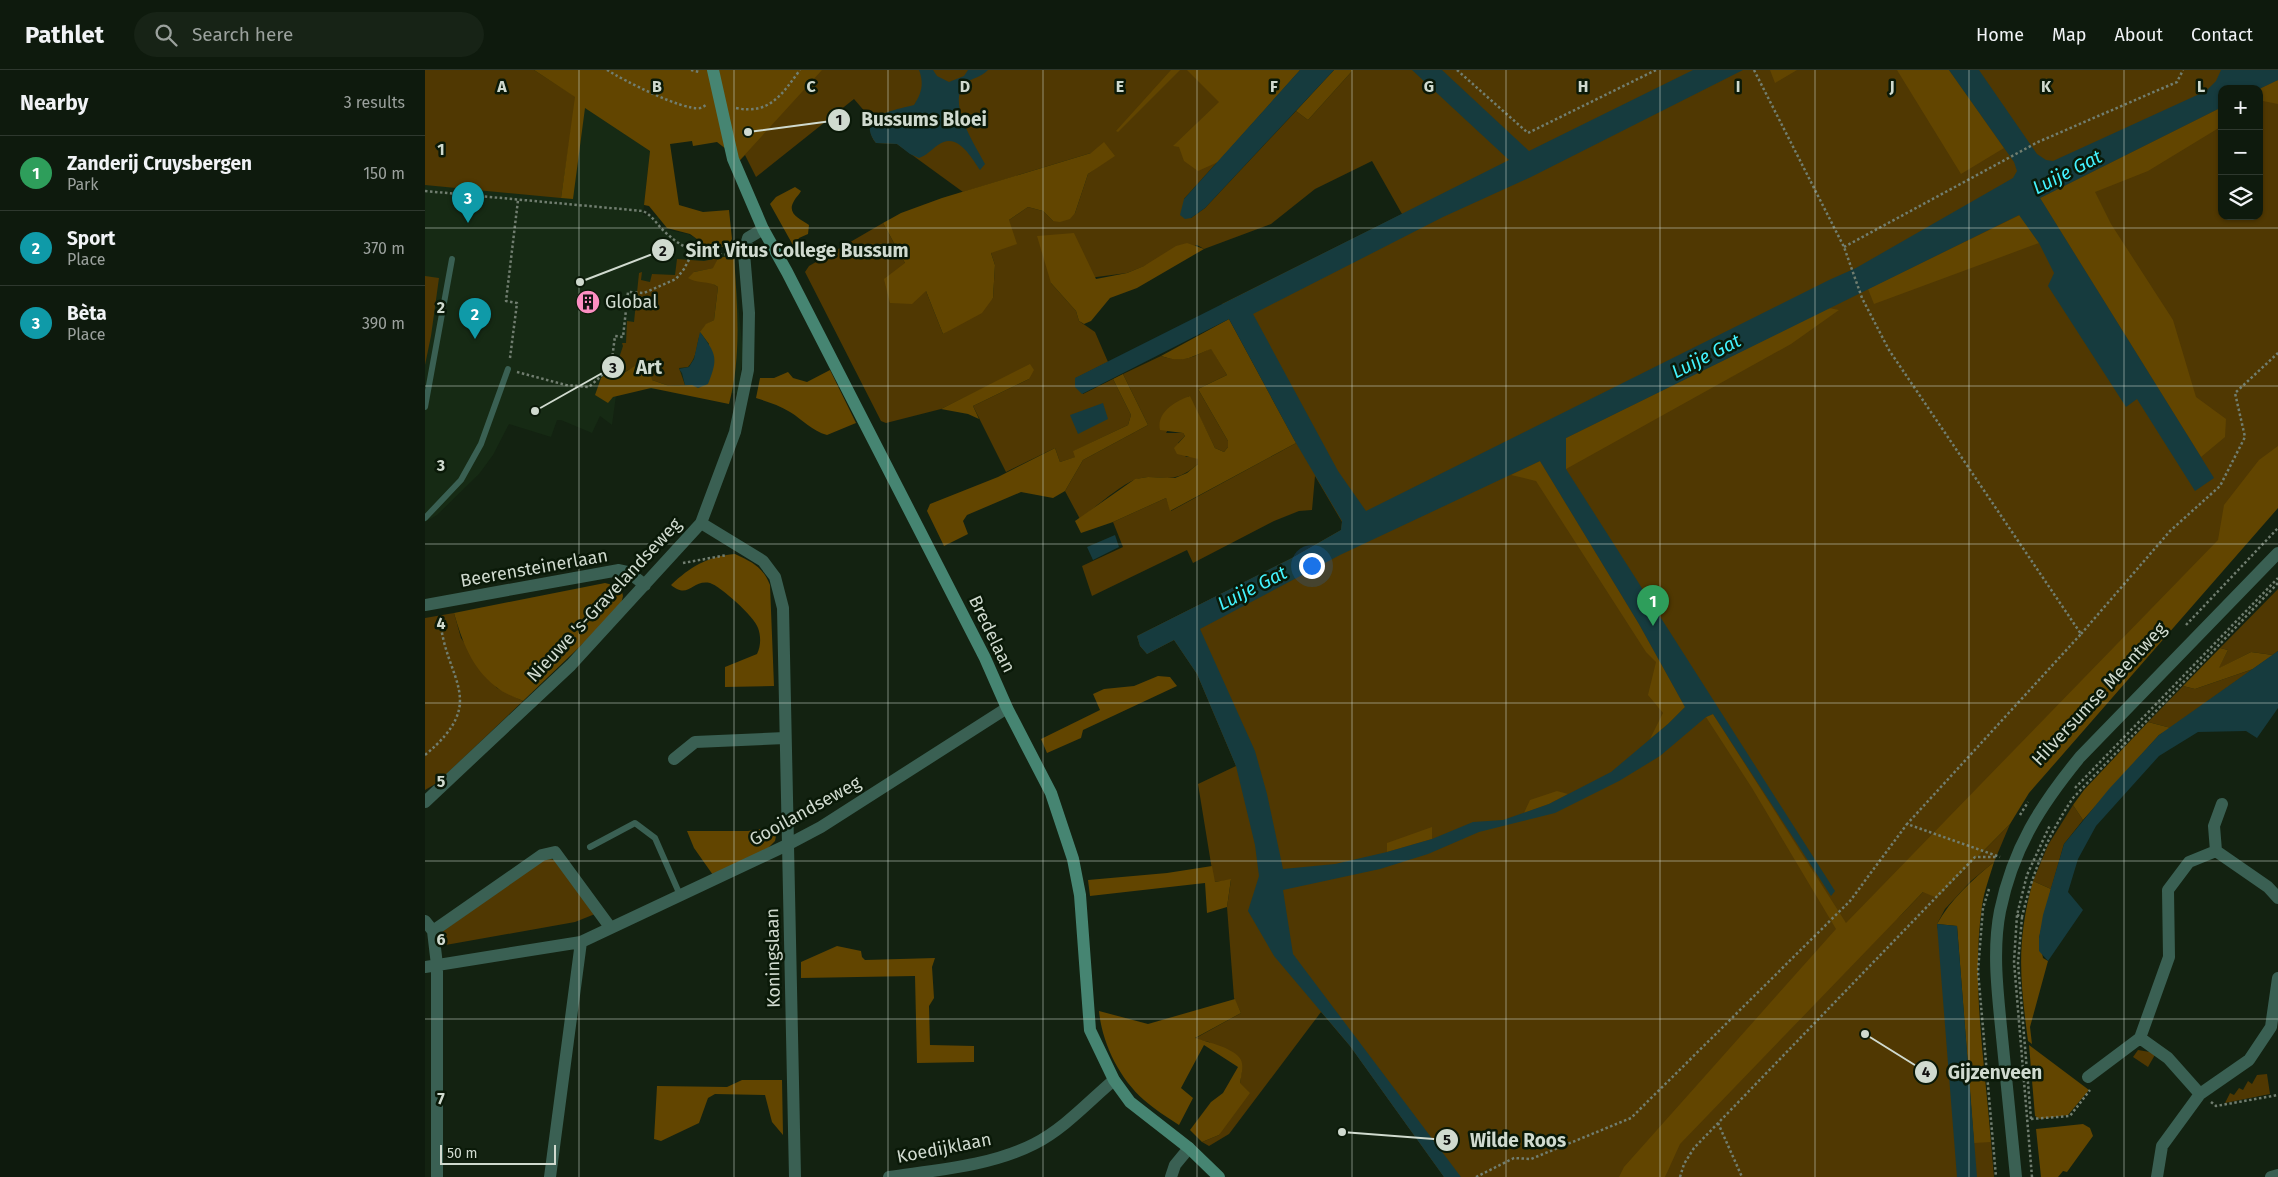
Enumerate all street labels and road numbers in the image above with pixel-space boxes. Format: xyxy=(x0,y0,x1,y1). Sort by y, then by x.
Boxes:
street label: Nieuwe 's-Gravelandseweg xyxy=(522,513,686,687)
street label: Beerensteinerlaan xyxy=(459,544,609,592)
street label: Bredelaan xyxy=(964,592,1020,676)
street label: Hilversumse Meentweg xyxy=(2027,617,2171,770)
street label: Gooilandseweg xyxy=(745,771,865,851)
street label: Koningslaan xyxy=(761,908,785,1008)
street label: Koedijklaan xyxy=(895,1128,993,1168)

